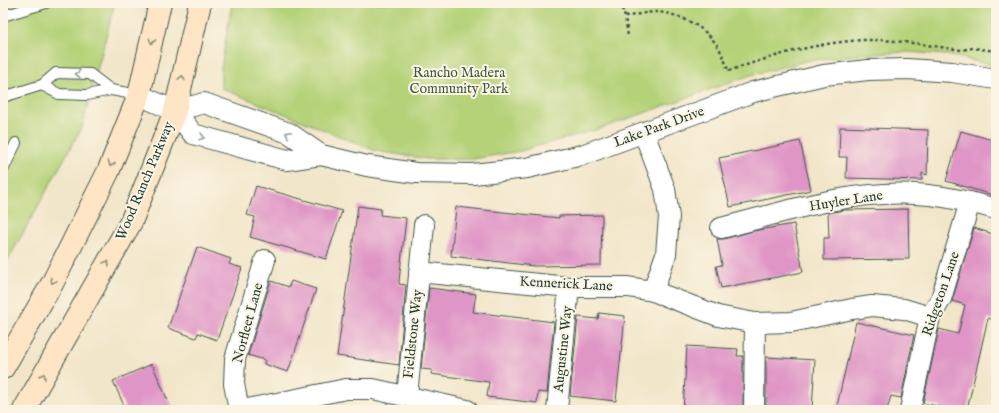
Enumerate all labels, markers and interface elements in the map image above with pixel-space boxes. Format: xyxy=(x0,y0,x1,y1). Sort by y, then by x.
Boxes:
one-way arrow xyxy=(148,38,156,44)
park label: Rancho Madera Community Park xyxy=(410,64,509,98)
one-way arrow xyxy=(75,70,81,78)
one-way arrow xyxy=(178,75,186,82)
street label: Lake Park Drive xyxy=(611,102,707,152)
street label: Wood Ranch Parkway xyxy=(112,119,178,243)
one-way arrow xyxy=(285,131,293,139)
one-way arrow xyxy=(199,132,205,140)
one-way arrow xyxy=(107,161,115,168)
street label: Huyler Lane xyxy=(808,186,885,216)
street label: Ridgeton Lane xyxy=(918,249,964,339)
one-way arrow xyxy=(103,260,110,267)
street label: Kennerick Lane xyxy=(519,273,614,295)
one-way arrow xyxy=(51,276,58,284)
street label: Norfleet Lane xyxy=(229,280,268,365)
street label: Fieldstone Way xyxy=(399,288,427,380)
street label: Augustine Way xyxy=(549,305,577,394)
one-way arrow xyxy=(39,373,46,380)

